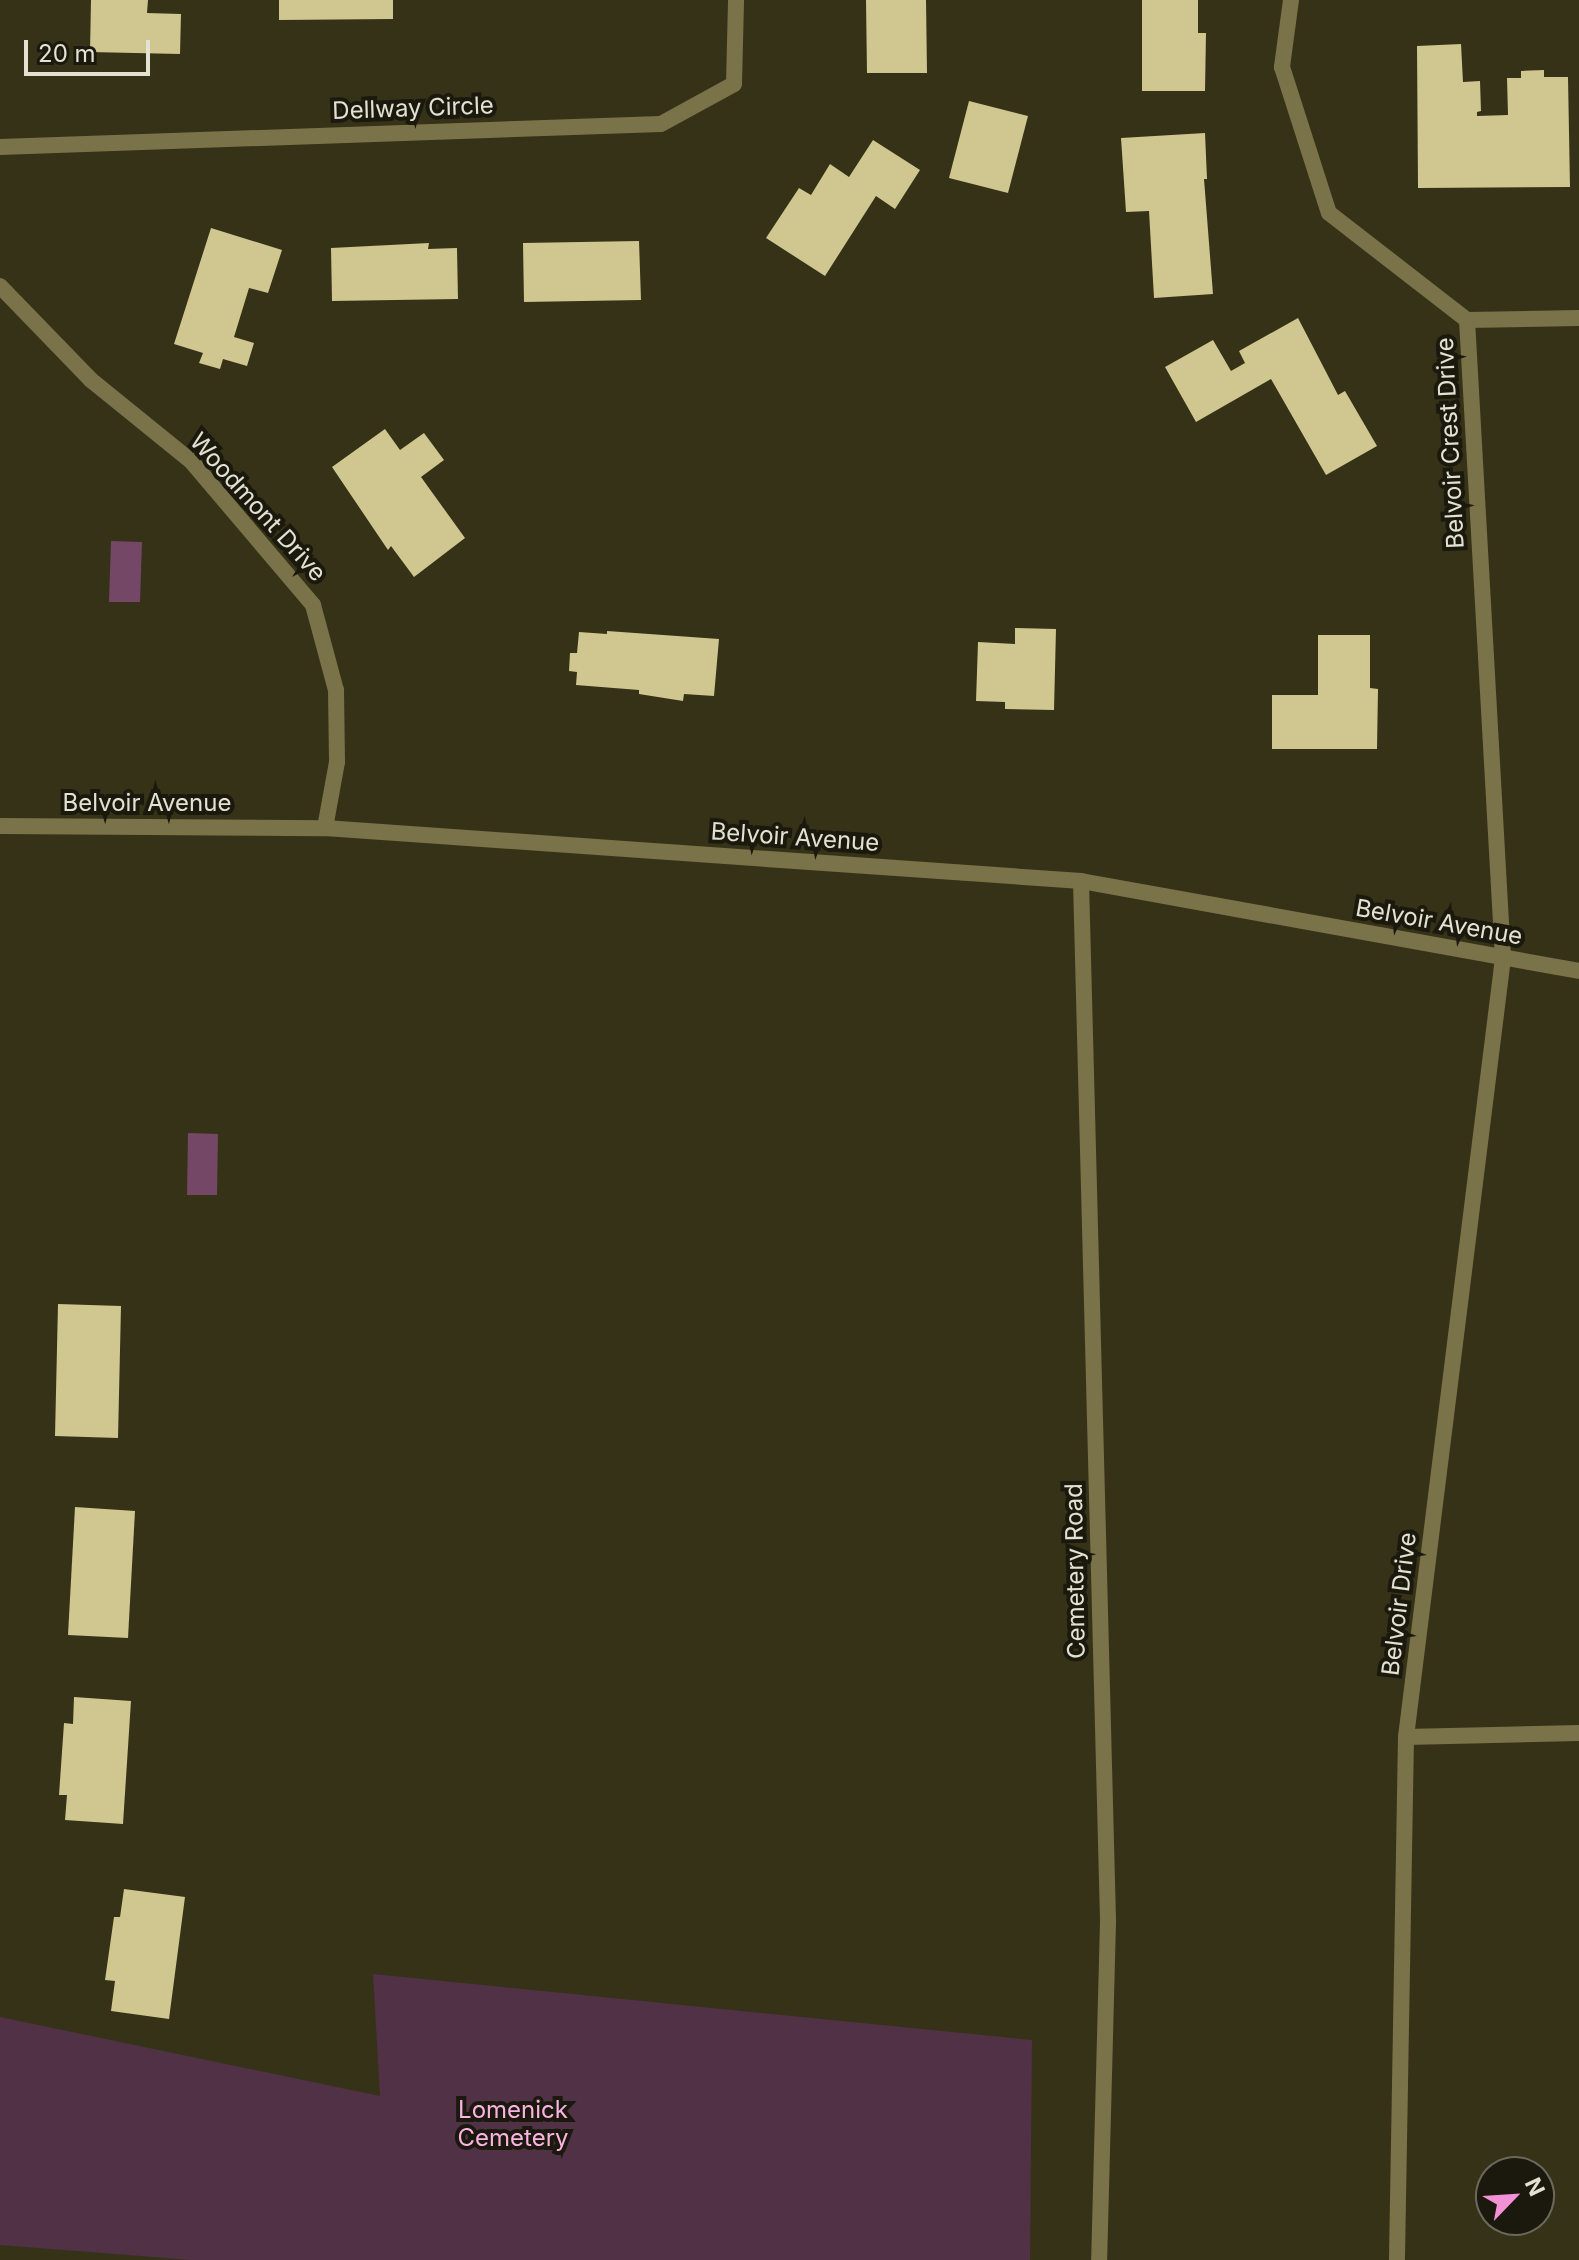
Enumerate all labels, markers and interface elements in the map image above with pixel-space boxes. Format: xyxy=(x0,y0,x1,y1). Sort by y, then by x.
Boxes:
scale bar xyxy=(28,24,154,74)
text: 20 m xyxy=(38,39,96,68)
street label: Dellway Circle xyxy=(332,91,494,125)
street label: Belvoir Crest Drive xyxy=(1430,337,1470,549)
street label: Woodmont Drive xyxy=(184,427,332,587)
street label: Belvoir Avenue xyxy=(63,789,231,817)
street label: Belvoir Avenue xyxy=(710,817,880,857)
street label: Belvoir Avenue xyxy=(1353,893,1525,951)
street label: Cemetery Road xyxy=(1059,1483,1091,1659)
street label: Belvoir Drive xyxy=(1376,1531,1422,1677)
park label: Lomenick Cemetery xyxy=(457,2096,569,2152)
north arrow xyxy=(1475,2156,1555,2236)
text: N xyxy=(1520,2174,1550,2200)

